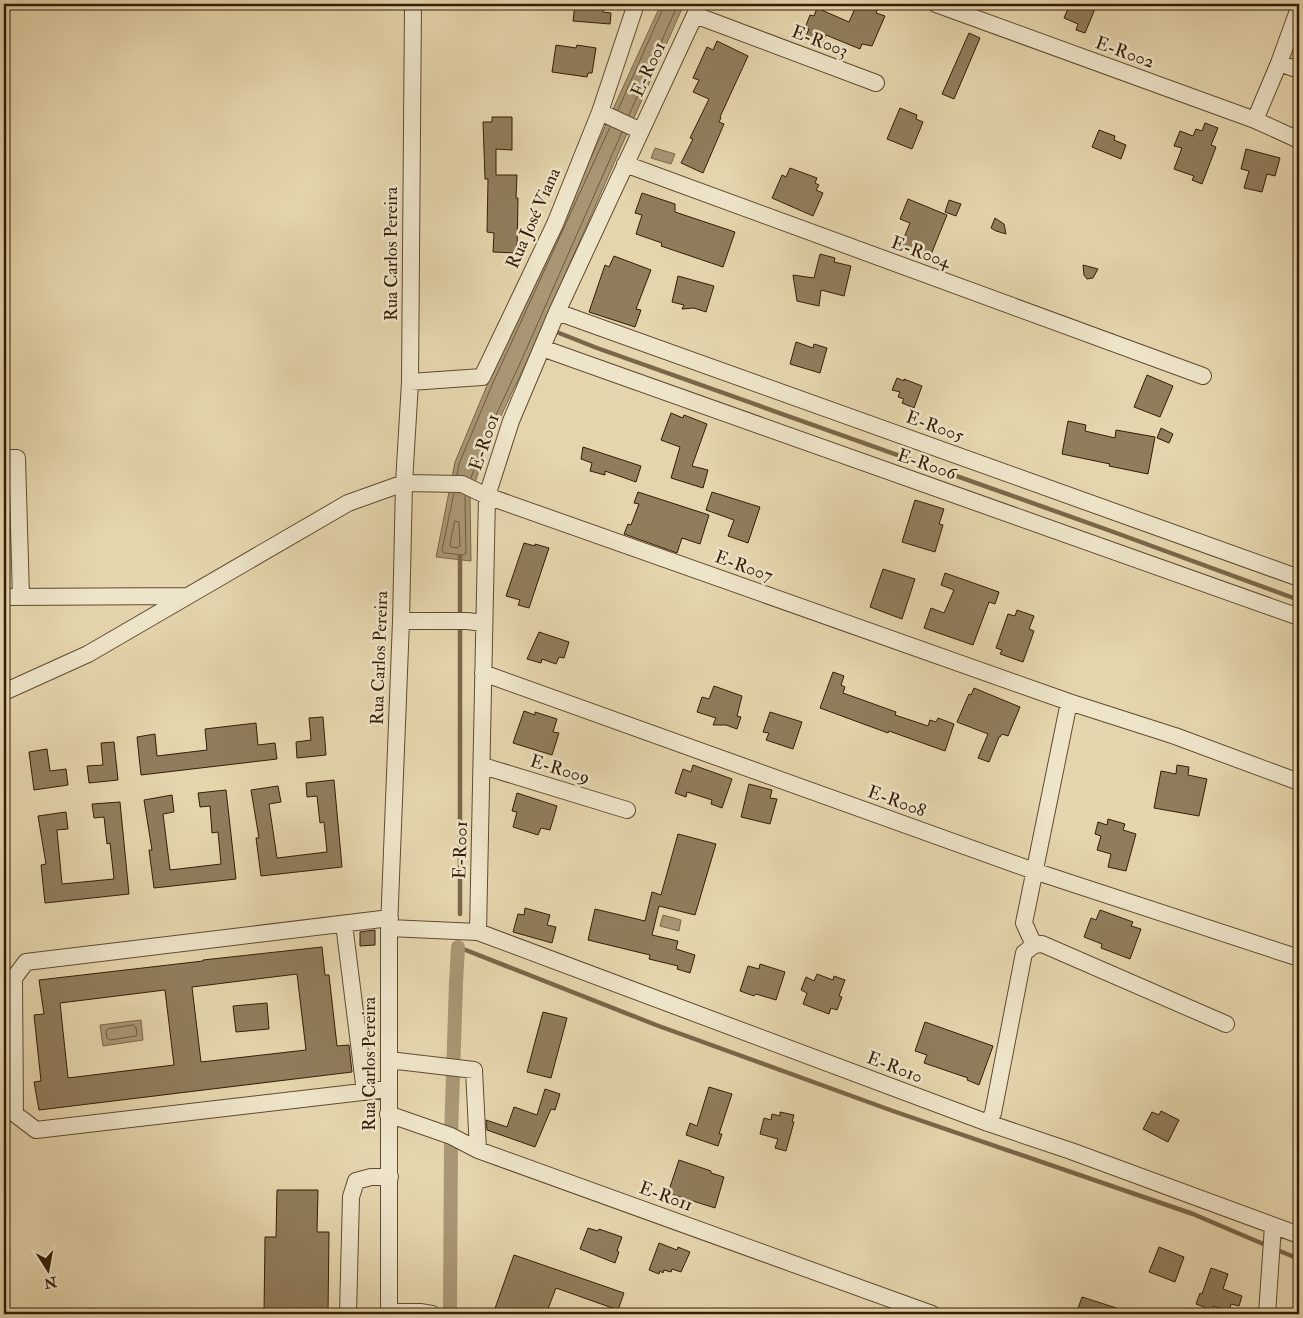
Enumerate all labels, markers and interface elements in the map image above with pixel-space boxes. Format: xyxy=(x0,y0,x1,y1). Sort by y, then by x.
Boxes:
street label: E-R003 xyxy=(788,20,851,63)
street label: E-R002 xyxy=(1092,31,1157,74)
street label: E-R001 xyxy=(626,38,671,100)
street label: Rua José Viana xyxy=(501,164,566,272)
street label: Rua Carlos Pereira xyxy=(380,186,403,321)
street label: E-R004 xyxy=(888,231,955,274)
street label: E-R005 xyxy=(903,405,967,448)
street label: E-R001 xyxy=(464,411,505,473)
street label: E-R006 xyxy=(894,444,960,486)
street label: E-R007 xyxy=(712,545,776,588)
street label: Rua Carlos Pereira xyxy=(366,590,393,725)
street label: E-R009 xyxy=(527,750,592,789)
street label: E-R008 xyxy=(865,780,929,823)
street label: E-R001 xyxy=(448,821,473,880)
street label: Rua Carlos Pereira xyxy=(358,996,381,1131)
street label: E-R010 xyxy=(864,1046,926,1089)
street label: E-R011 xyxy=(636,1176,696,1217)
north arrow xyxy=(22,1246,72,1296)
text: N xyxy=(42,1273,59,1292)

